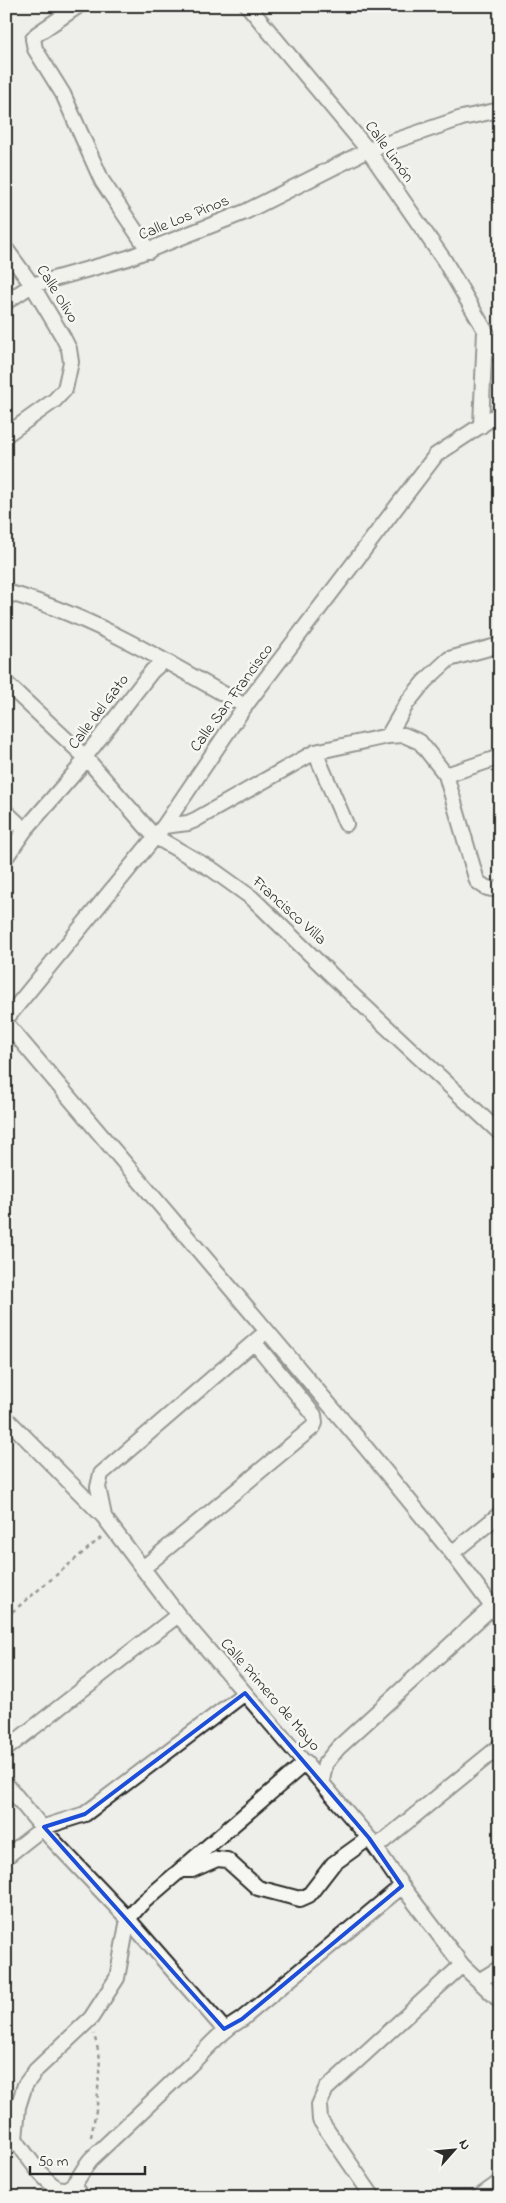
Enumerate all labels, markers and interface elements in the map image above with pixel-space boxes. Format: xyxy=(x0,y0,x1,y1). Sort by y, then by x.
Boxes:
street label: Calle Limón xyxy=(358,116,420,188)
street label: Calle Los Pinos xyxy=(135,189,233,247)
street label: Calle Olivo xyxy=(30,260,84,328)
street label: Calle San Francisco xyxy=(184,639,280,757)
street label: Calle del Gato xyxy=(63,669,135,755)
street label: Francisco Villa xyxy=(246,870,332,951)
street label: Calle Primero de Mayo xyxy=(214,1633,326,1757)
north arrow xyxy=(428,2126,478,2176)
text: N xyxy=(453,2136,476,2154)
scale bar xyxy=(30,2143,145,2175)
text: 50 m xyxy=(38,2151,69,2173)

